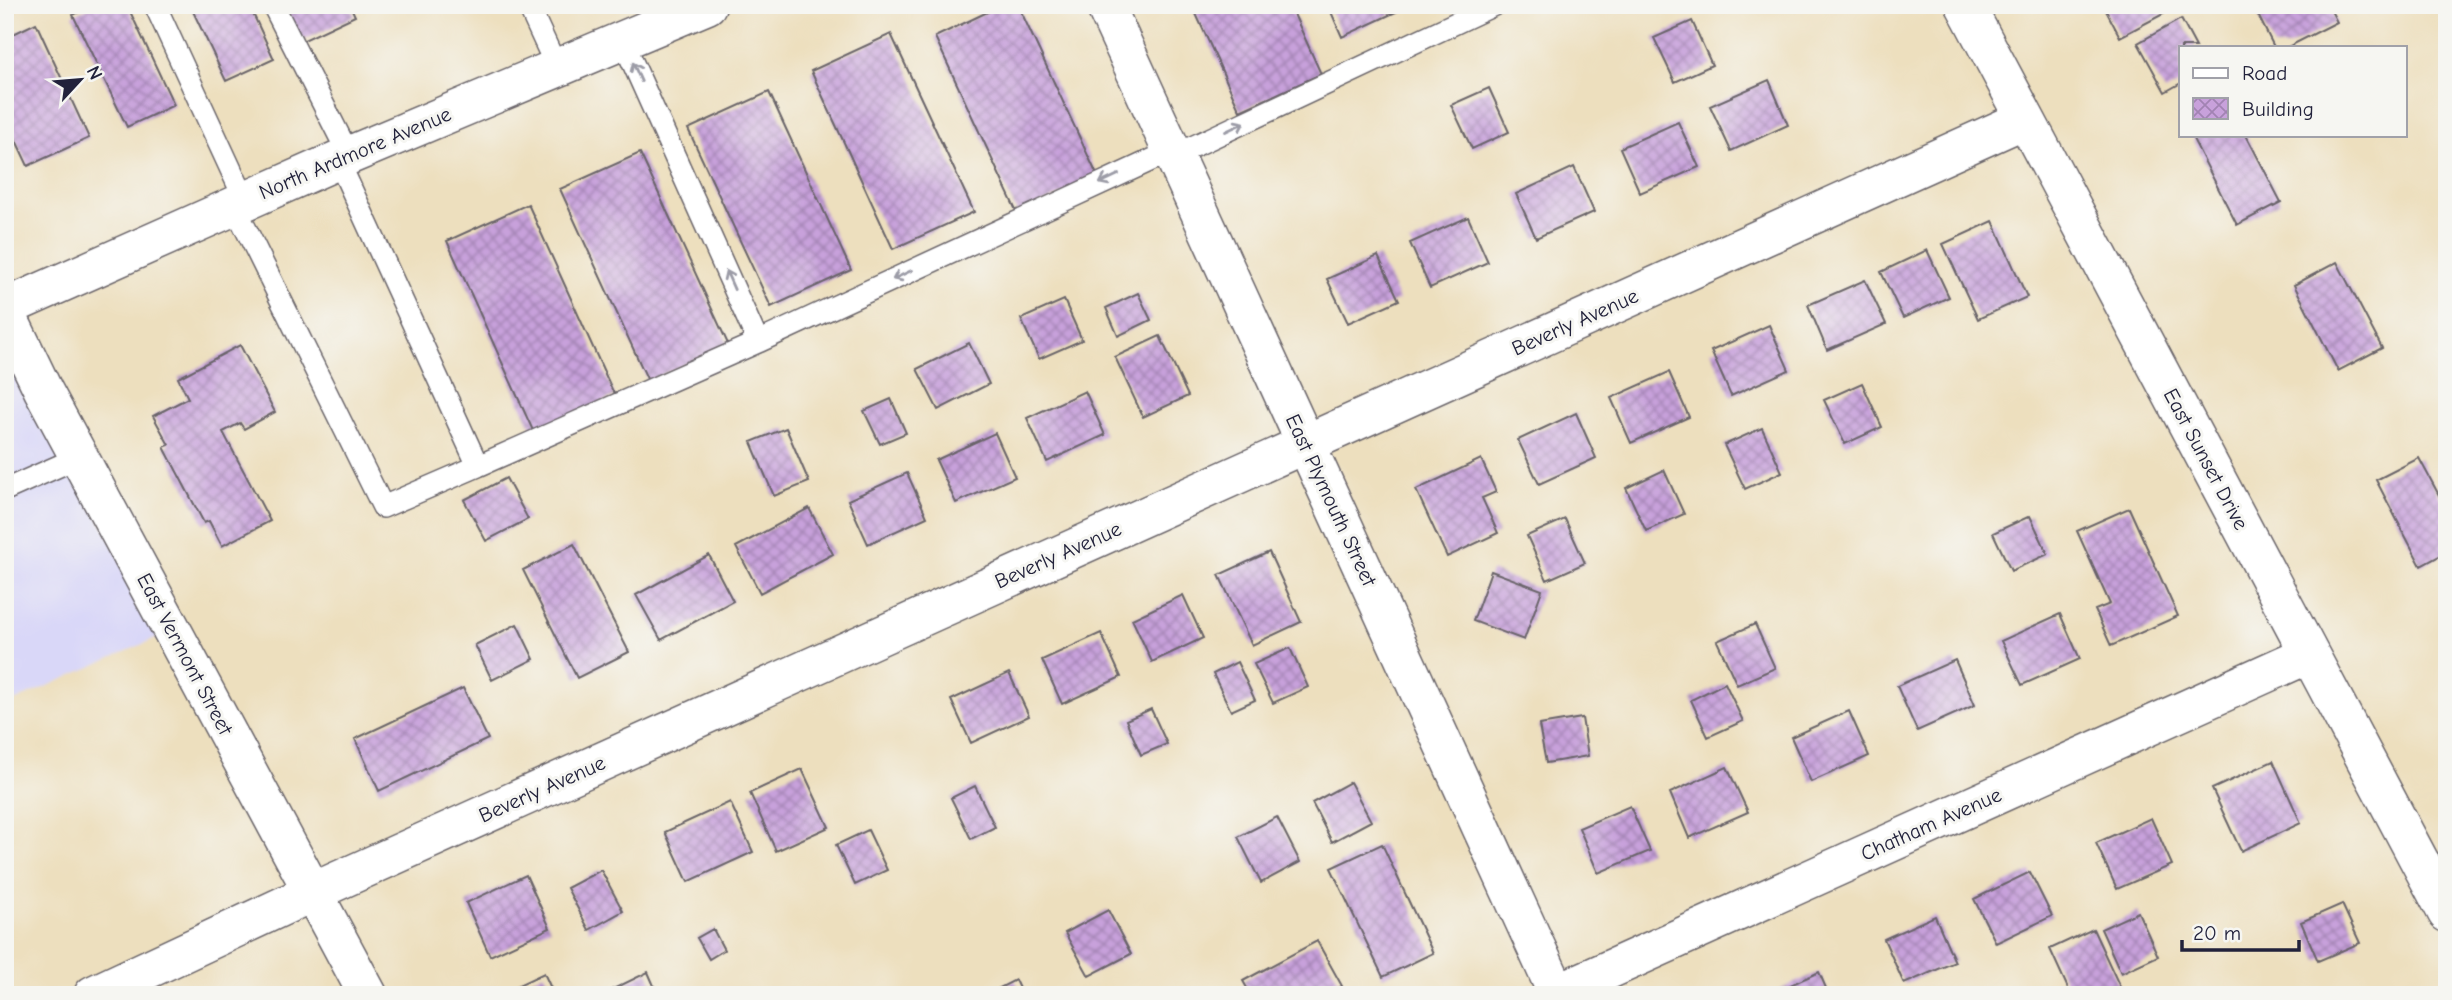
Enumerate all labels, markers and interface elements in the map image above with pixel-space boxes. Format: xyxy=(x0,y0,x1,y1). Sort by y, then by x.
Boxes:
north arrow xyxy=(46,46,116,116)
legend xyxy=(2179,46,2406,136)
text: Road xyxy=(2242,61,2287,85)
one-way arrow xyxy=(630,62,643,83)
text: N xyxy=(82,63,107,83)
text: Building xyxy=(2242,97,2314,121)
street label: North Ardmore Avenue xyxy=(255,102,455,204)
one-way arrow xyxy=(1224,120,1245,133)
one-way arrow xyxy=(1098,174,1119,187)
one-way arrow xyxy=(892,269,913,283)
one-way arrow xyxy=(723,270,736,291)
street label: Beverly Avenue xyxy=(1508,283,1642,361)
street label: East Sunset Drive xyxy=(2159,384,2253,534)
street label: East Plymouth Street xyxy=(1281,410,1382,591)
street label: Beverly Avenue xyxy=(991,516,1125,594)
street label: East Vermont Street xyxy=(132,569,238,740)
street label: Beverly Avenue xyxy=(475,750,609,828)
street label: Chatham Avenue xyxy=(1857,782,2005,866)
scale bar xyxy=(2182,909,2300,953)
text: 20 m xyxy=(2193,921,2241,945)

